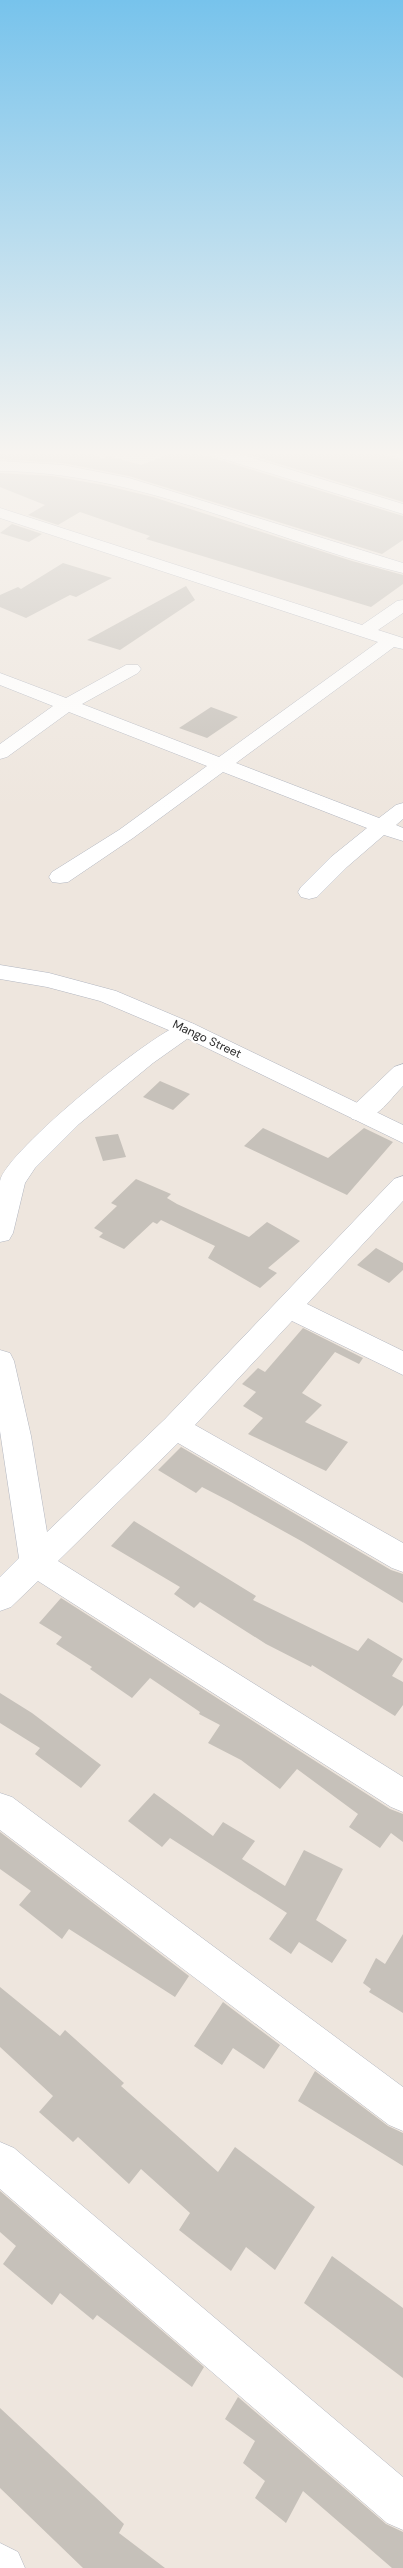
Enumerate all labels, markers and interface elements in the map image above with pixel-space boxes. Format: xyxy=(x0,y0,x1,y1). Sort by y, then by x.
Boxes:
street label: Mango Street xyxy=(170,1016,244,1062)

